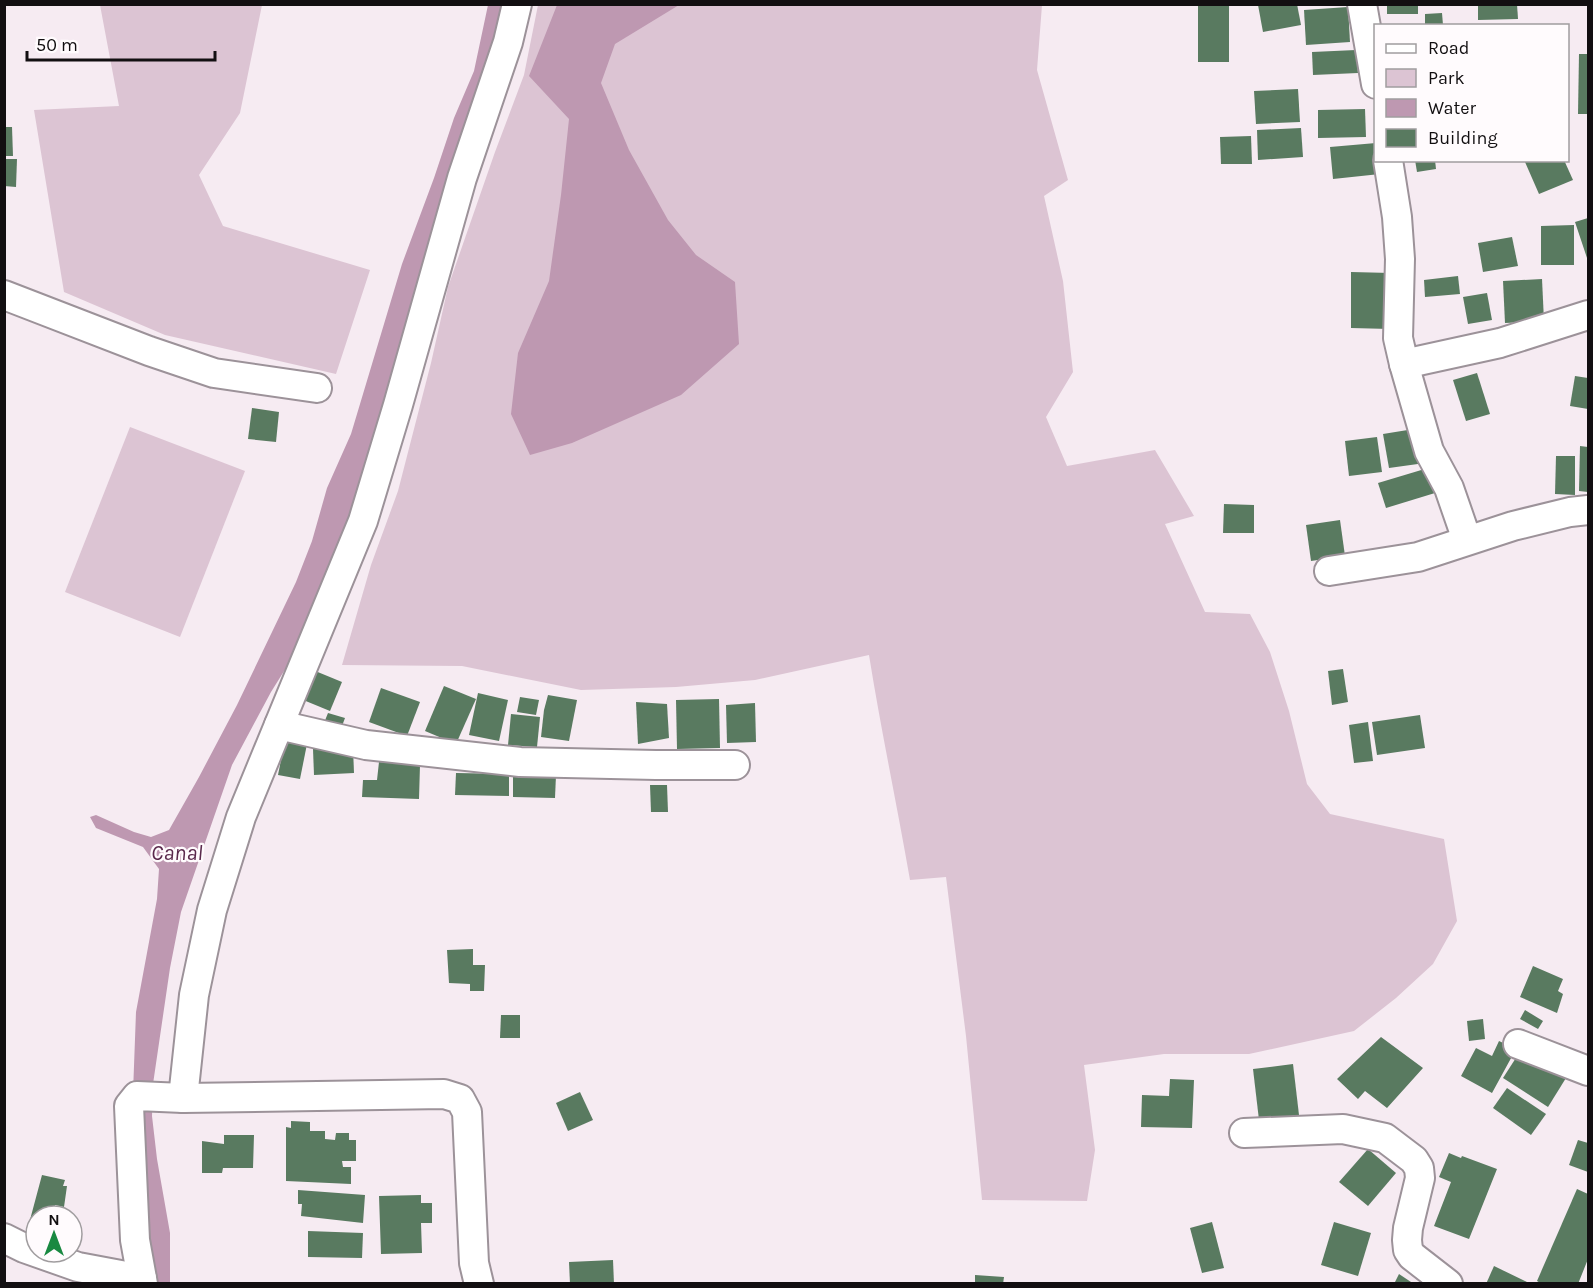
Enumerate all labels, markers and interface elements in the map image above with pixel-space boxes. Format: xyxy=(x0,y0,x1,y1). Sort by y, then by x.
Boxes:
scale bar xyxy=(27,24,214,62)
legend xyxy=(1374,24,1569,162)
text: 50 m xyxy=(36,34,78,56)
text: Road xyxy=(1428,37,1469,59)
text: Park xyxy=(1428,67,1465,89)
text: Water xyxy=(1428,97,1476,119)
text: Building xyxy=(1428,127,1498,149)
water label: Canal xyxy=(151,840,203,866)
north arrow xyxy=(24,1204,84,1264)
text: N xyxy=(48,1210,60,1229)

